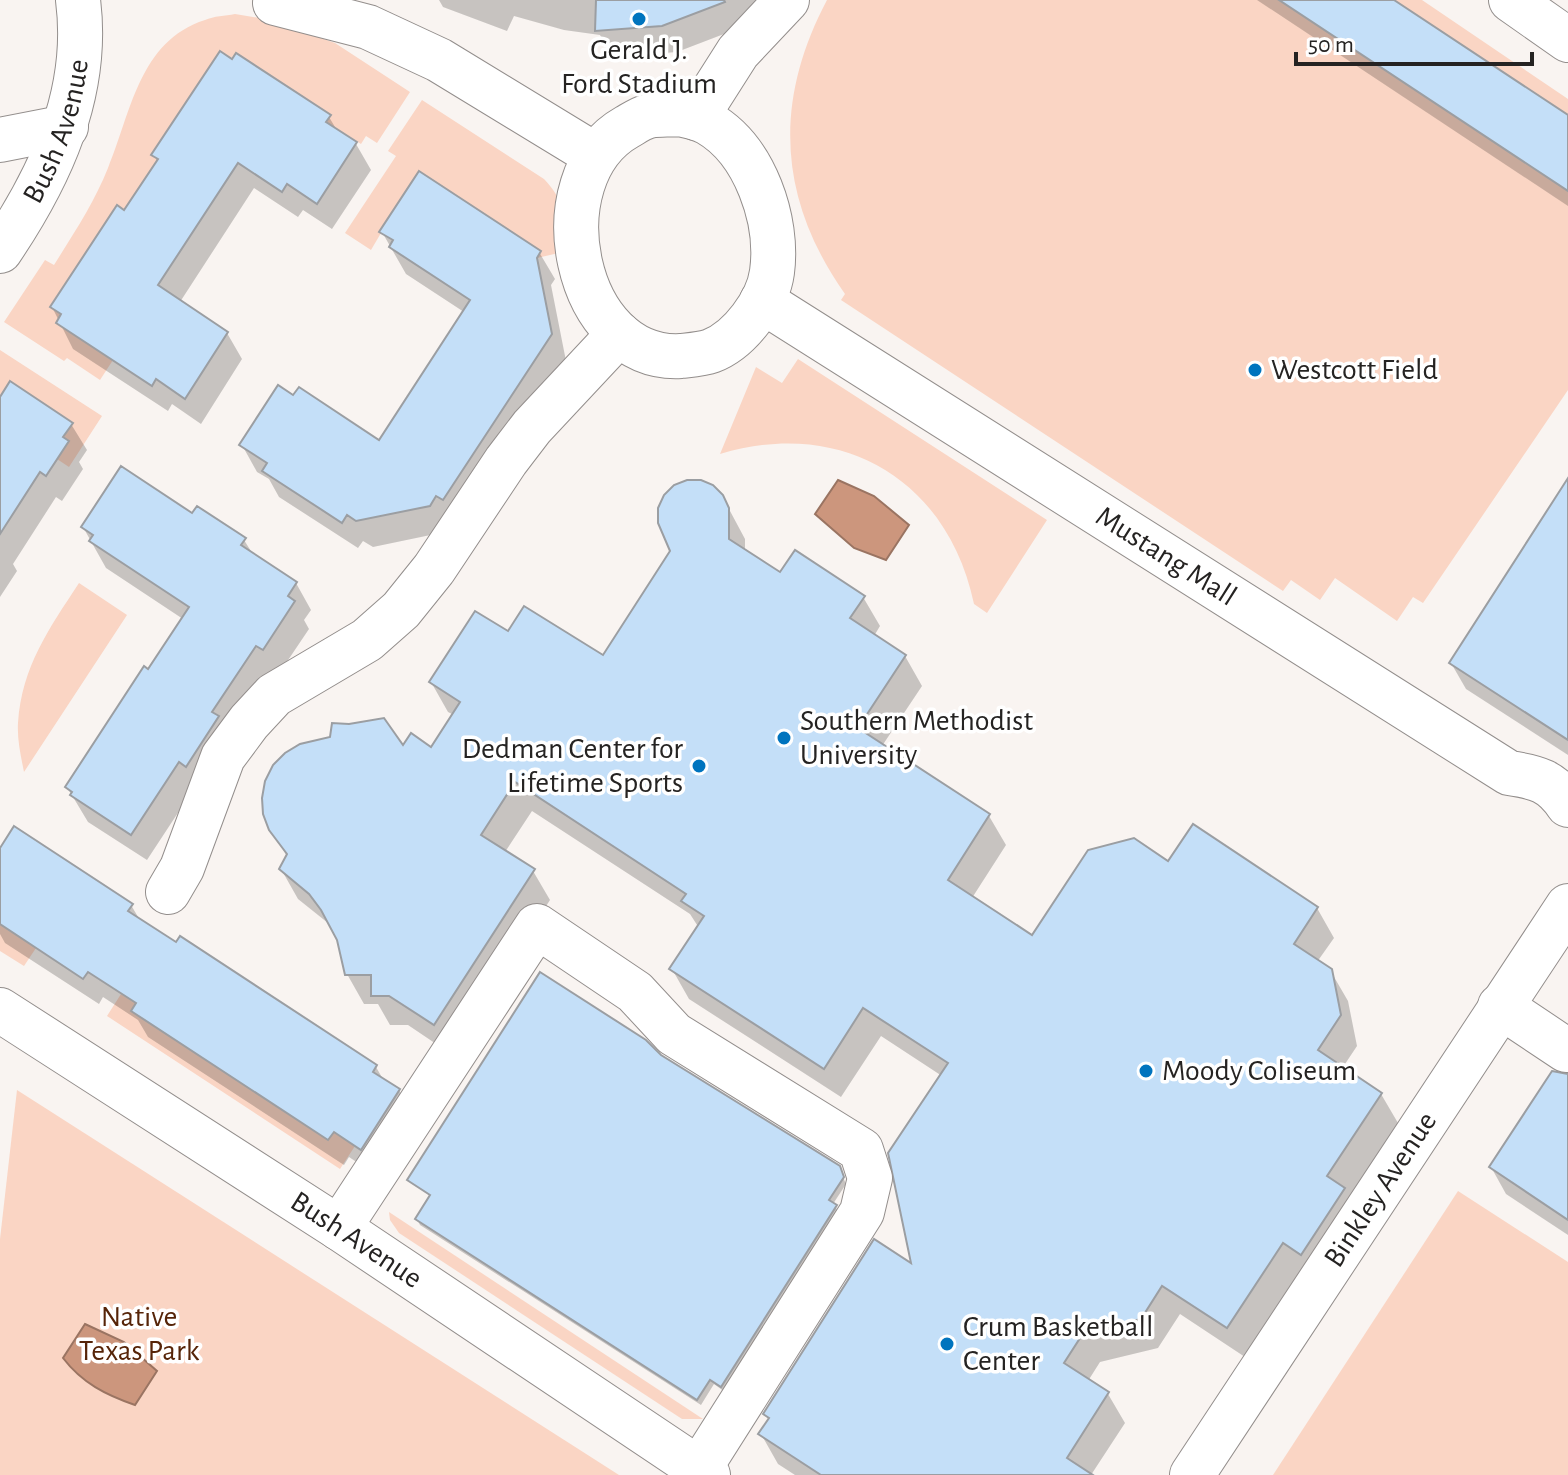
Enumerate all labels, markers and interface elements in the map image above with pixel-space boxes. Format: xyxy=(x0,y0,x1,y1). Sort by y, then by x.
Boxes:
marker: Gerald J. Ford Stadium xyxy=(630,10,648,28)
scale bar xyxy=(1296,16,1532,66)
text: 50 m xyxy=(1308,33,1354,57)
place label: Gerald J. Ford Stadium xyxy=(561,35,717,99)
street label: Bush Avenue xyxy=(18,58,94,208)
place label: Westcott Field xyxy=(1271,355,1438,385)
marker: Westcott Field xyxy=(1246,361,1264,379)
street label: Mustang Mall xyxy=(1091,501,1242,612)
place label: Southern Methodist University xyxy=(800,706,1033,770)
marker: Southern Methodist University xyxy=(775,729,793,747)
place label: Dedman Center for Lifetime Sports xyxy=(462,734,683,798)
marker: Dedman Center for Lifetime Sports xyxy=(690,757,708,775)
place label: Moody Coliseum xyxy=(1162,1056,1356,1086)
marker: Moody Coliseum xyxy=(1137,1062,1155,1080)
street label: Binkley Avenue xyxy=(1319,1107,1442,1273)
street label: Bush Avenue xyxy=(285,1186,427,1294)
park label: Native Texas Park xyxy=(79,1302,200,1366)
place label: Crum Basketball Center xyxy=(963,1312,1153,1376)
marker: Crum Basketball Center xyxy=(938,1335,956,1353)

